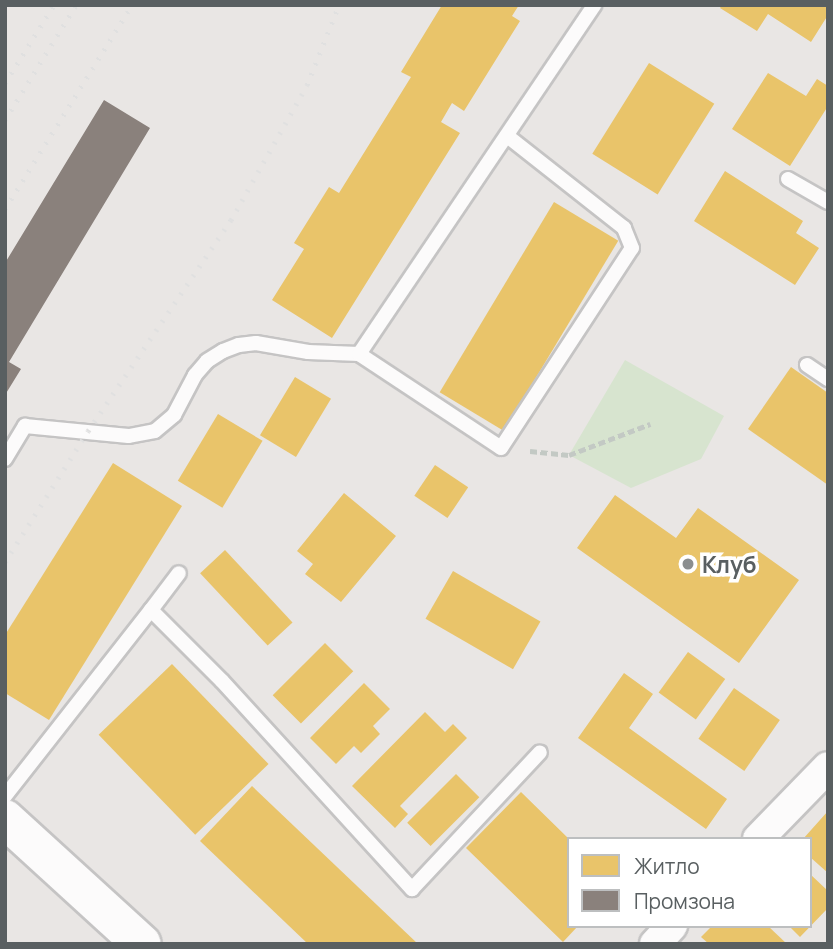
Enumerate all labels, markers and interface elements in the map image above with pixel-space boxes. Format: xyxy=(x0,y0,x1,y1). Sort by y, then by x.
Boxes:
place label: Клуб xyxy=(702,550,757,578)
marker: Клуб xyxy=(680,556,696,572)
legend xyxy=(567,837,812,928)
text: Житло xyxy=(634,852,700,880)
text: Промзона xyxy=(634,887,735,915)

